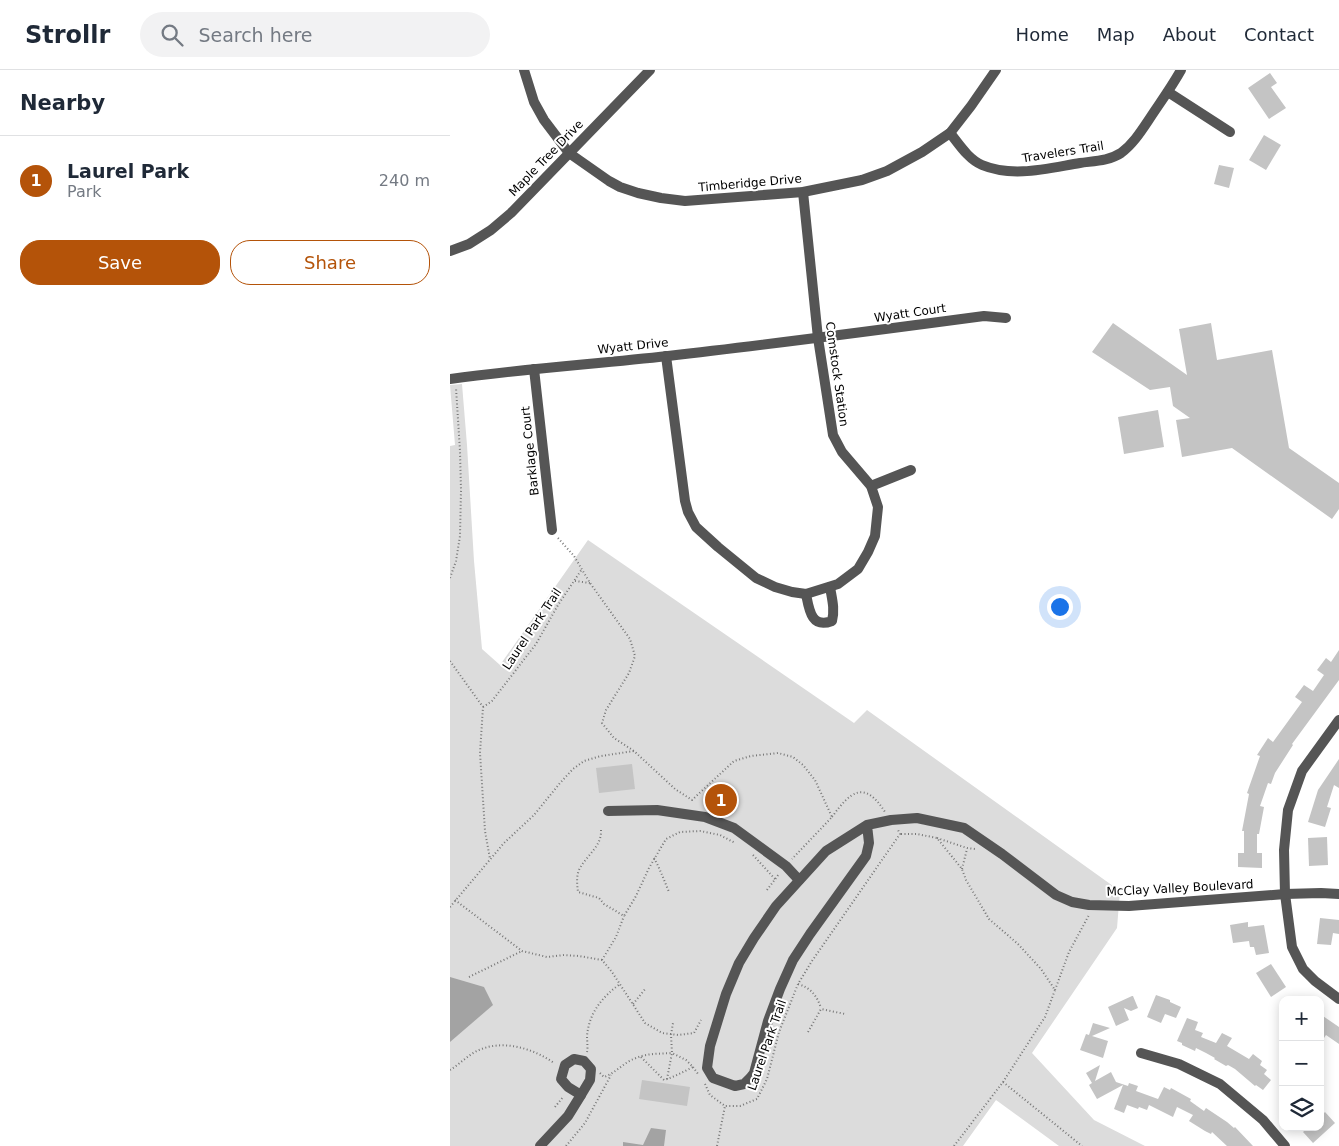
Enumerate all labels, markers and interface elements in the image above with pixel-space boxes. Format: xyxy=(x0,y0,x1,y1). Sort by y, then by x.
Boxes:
search box xyxy=(140,12,490,57)
text: Strollr xyxy=(25,21,110,49)
icon: search xyxy=(158,21,186,49)
text: Search here xyxy=(198,24,313,46)
text: Home xyxy=(1016,24,1069,45)
text: Map xyxy=(1097,24,1135,45)
text: About xyxy=(1163,24,1216,45)
text: Contact xyxy=(1244,24,1314,45)
text: Nearby xyxy=(20,91,105,115)
street label: Maple Tree Drive xyxy=(506,117,586,199)
street label: Travelers Trail xyxy=(1020,139,1105,166)
text: Laurel Park xyxy=(67,160,189,182)
text: 1 xyxy=(30,171,42,190)
text: 240 m xyxy=(379,171,430,190)
street label: Timberidge Drive xyxy=(697,172,802,195)
text: Park xyxy=(67,182,102,201)
button: Save xyxy=(20,240,220,285)
button: Share xyxy=(230,240,430,285)
street label: Wyatt Court xyxy=(873,301,947,325)
street label: Comstock Station xyxy=(823,321,851,427)
street label: Wyatt Drive xyxy=(597,335,669,357)
street label: Barklage Court xyxy=(518,405,542,496)
street label: Laurel Park Trail xyxy=(500,586,564,672)
your location xyxy=(1047,594,1073,620)
pin: 1 xyxy=(705,781,737,819)
street label: McClay Valley Boulevard xyxy=(1106,877,1254,899)
map controls xyxy=(1279,996,1324,1131)
button: + xyxy=(1279,996,1324,1041)
street label: Laurel Park Trail xyxy=(745,998,789,1092)
button: − xyxy=(1279,1041,1324,1086)
button: layers xyxy=(1279,1086,1324,1131)

